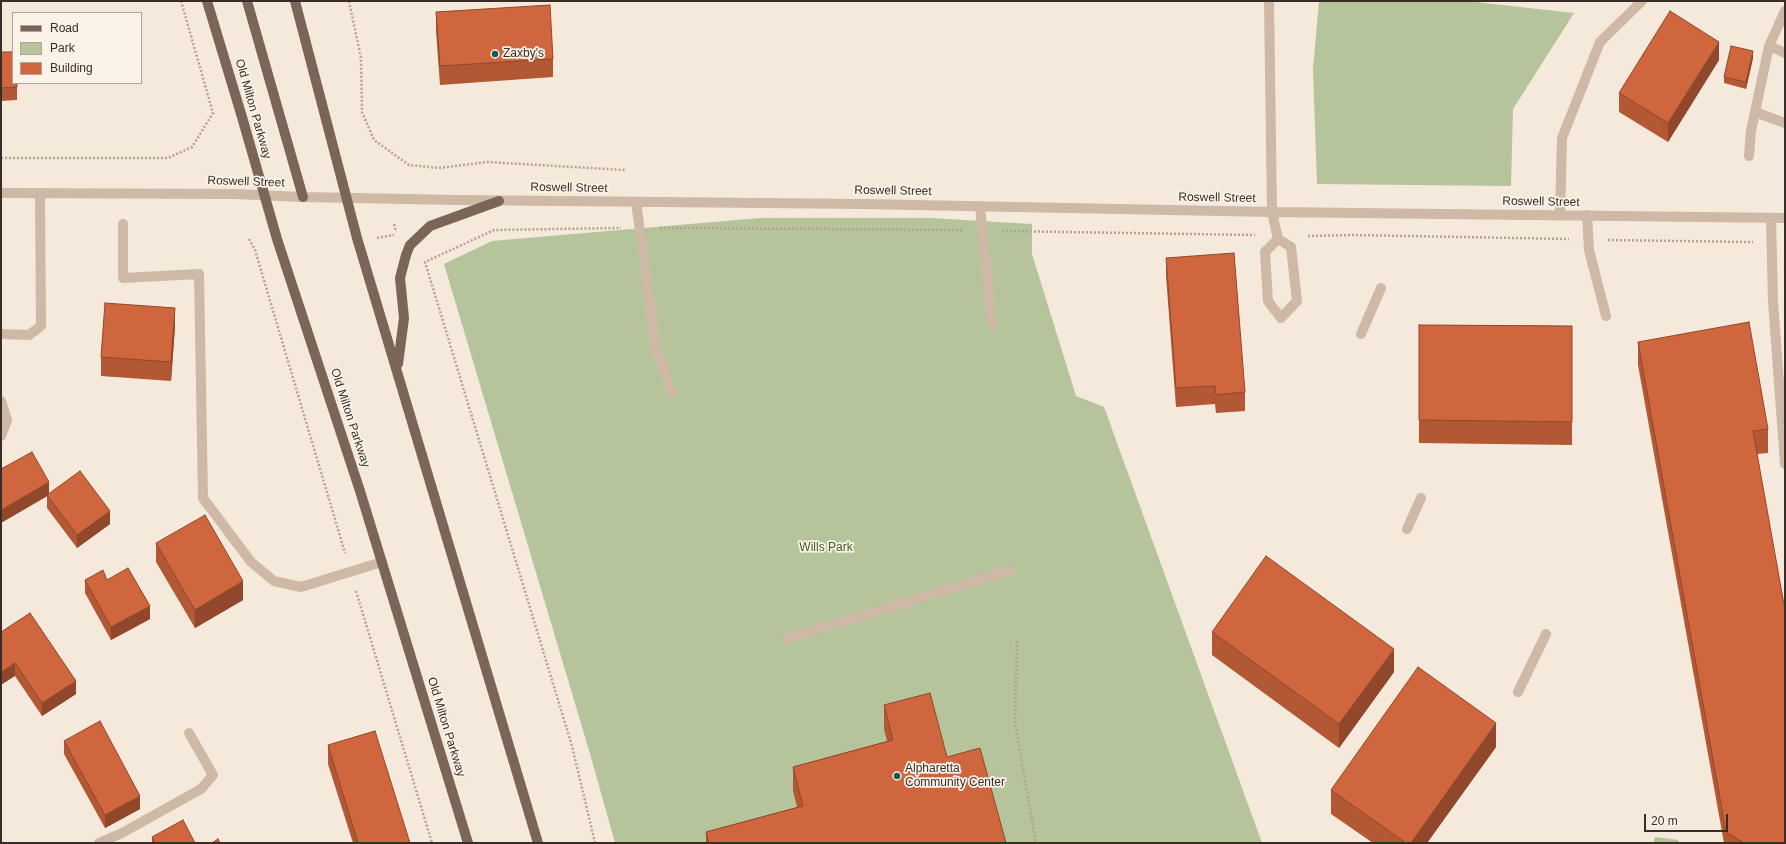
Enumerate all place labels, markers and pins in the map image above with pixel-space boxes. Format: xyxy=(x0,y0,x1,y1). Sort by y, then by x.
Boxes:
place label: Zaxby's xyxy=(503,47,544,61)
marker: Zaxby's xyxy=(490,49,500,59)
place label: Alpharetta Community Center xyxy=(905,762,1005,790)
marker: Alpharetta Community Center xyxy=(892,771,902,781)

